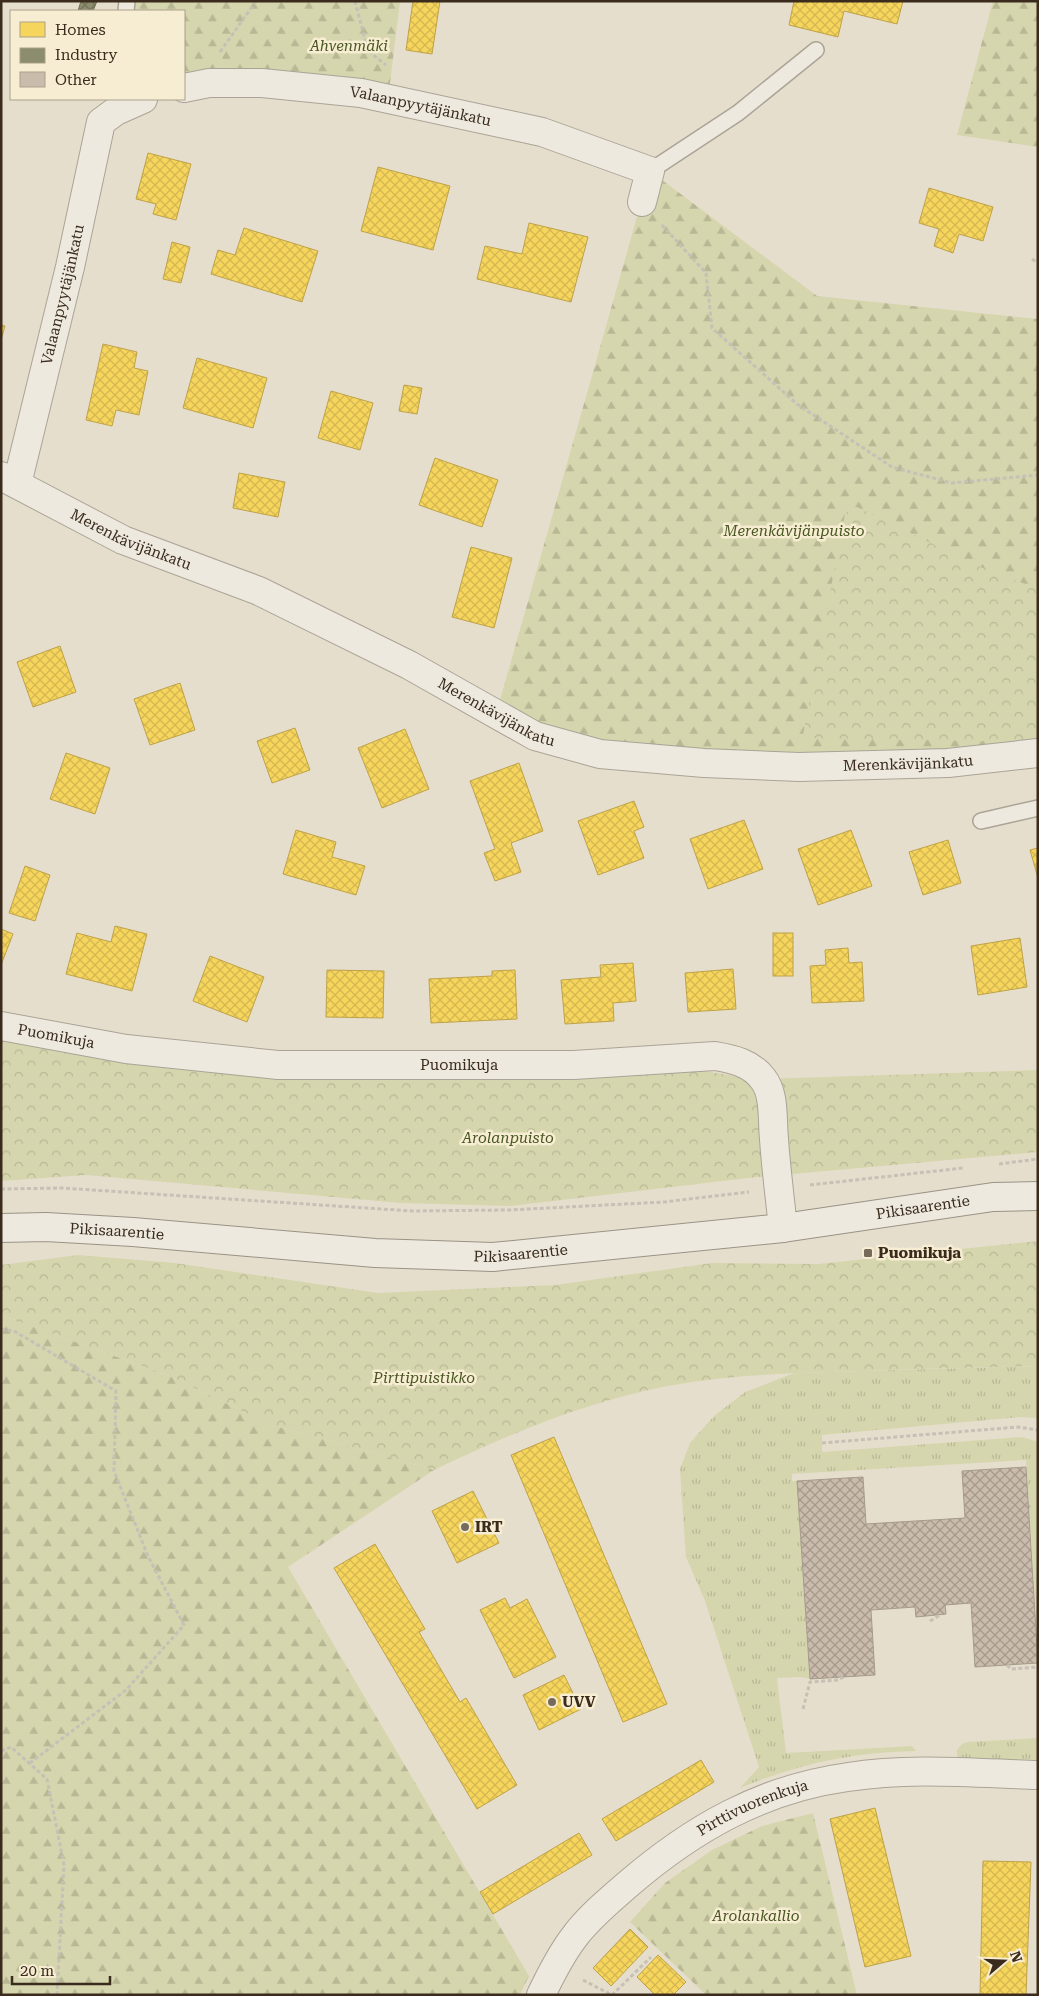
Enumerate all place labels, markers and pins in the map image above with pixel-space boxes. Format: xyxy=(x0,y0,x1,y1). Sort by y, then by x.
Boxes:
place label: Puomikuja xyxy=(878,1244,961,1262)
marker: Puomikuja xyxy=(862,1247,874,1259)
place label: IRT xyxy=(475,1518,503,1536)
marker: IRT xyxy=(459,1521,471,1533)
place label: UVV xyxy=(562,1693,596,1711)
marker: UVV xyxy=(546,1696,558,1708)

